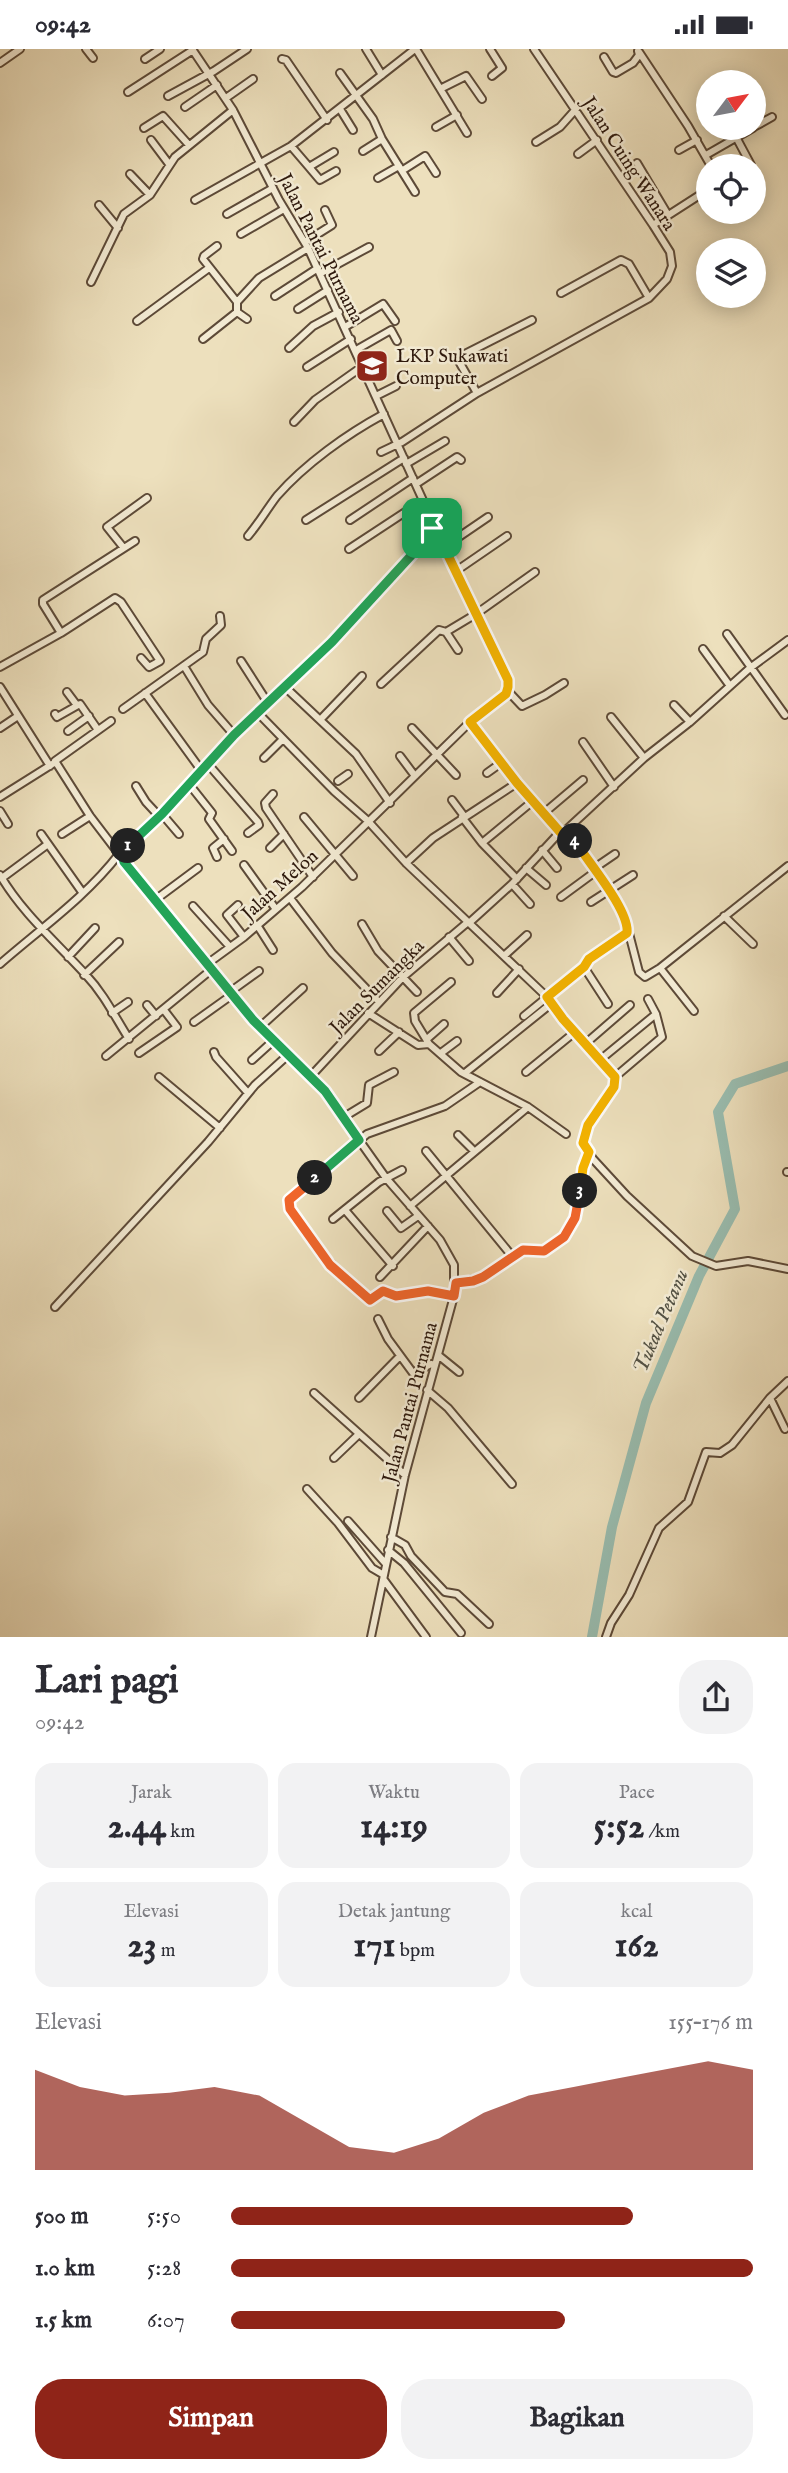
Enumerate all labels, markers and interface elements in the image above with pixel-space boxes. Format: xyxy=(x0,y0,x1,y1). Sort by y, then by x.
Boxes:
text: 09:42 xyxy=(35,8,91,41)
north arrow xyxy=(696,70,766,140)
map controls xyxy=(696,70,766,308)
street label: Jalan Cuing Wanara xyxy=(575,91,681,236)
button: locate xyxy=(696,154,766,224)
street label: Jalan Pantai Purnama xyxy=(271,168,369,329)
button: layers xyxy=(696,238,766,308)
place label: LKP Sukawati Computer xyxy=(396,345,508,391)
school or university icon: LKP Sukawati Computer xyxy=(353,347,391,385)
pin xyxy=(402,498,462,558)
icon: arrive xyxy=(413,509,451,547)
pin: 4 xyxy=(558,823,592,859)
text: 4 xyxy=(570,828,579,852)
pin: 1 xyxy=(110,829,146,863)
text: 1 xyxy=(124,833,131,857)
street label: Jalan Melon xyxy=(236,845,324,928)
street label: Jalan Sumangka xyxy=(324,934,430,1041)
pin: 2 xyxy=(298,1161,332,1195)
text: 2 xyxy=(310,1165,319,1189)
pin: 3 xyxy=(562,1173,598,1209)
text: 3 xyxy=(576,1178,583,1202)
water label: Tukad Petanu xyxy=(627,1266,695,1378)
street label: Jalan Pantai Purnama xyxy=(377,1319,444,1487)
text: Lari pagi xyxy=(35,1658,179,1706)
button: share xyxy=(679,1660,753,1734)
text: 09:42 xyxy=(35,1708,84,1737)
text: Jarak xyxy=(131,1781,172,1805)
text: Waktu xyxy=(368,1781,420,1805)
text: Pace xyxy=(619,1781,655,1805)
text: 2.44 xyxy=(108,1805,166,1850)
text: 14:19 xyxy=(360,1805,428,1850)
text: 5:52 xyxy=(593,1805,644,1850)
text: km xyxy=(166,1820,195,1844)
text: /km xyxy=(644,1820,680,1844)
text: Elevasi xyxy=(124,1900,179,1924)
text: Detak jantung xyxy=(338,1900,450,1924)
text: kcal xyxy=(621,1900,653,1924)
text: 23 xyxy=(127,1924,157,1969)
text: 171 xyxy=(353,1924,396,1969)
text: 162 xyxy=(615,1924,659,1969)
text: m xyxy=(157,1939,175,1963)
text: bpm xyxy=(396,1939,435,1963)
text: Elevasi xyxy=(35,2008,102,2037)
text: 155–176 m xyxy=(668,2008,753,2037)
text: 500 m xyxy=(35,2202,89,2231)
text: 5:50 xyxy=(147,2202,181,2231)
text: 1.0 km xyxy=(35,2254,95,2283)
text: 5:28 xyxy=(147,2254,181,2283)
text: 1.5 km xyxy=(35,2306,92,2335)
text: 6:07 xyxy=(147,2306,185,2335)
button: Simpan xyxy=(35,2379,387,2459)
button: Bagikan xyxy=(401,2379,753,2459)

